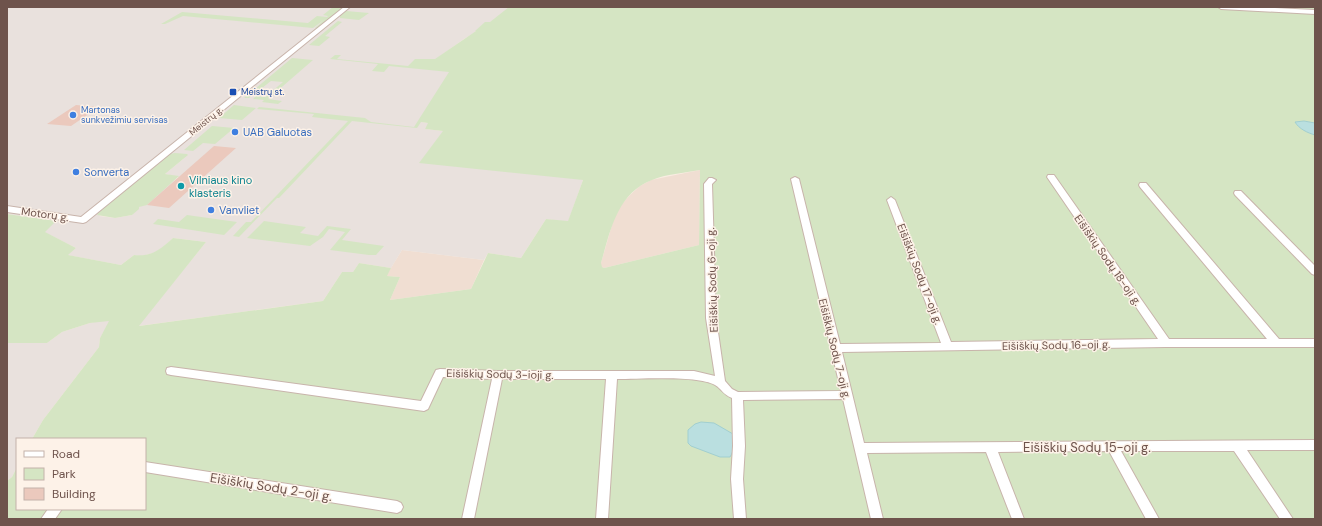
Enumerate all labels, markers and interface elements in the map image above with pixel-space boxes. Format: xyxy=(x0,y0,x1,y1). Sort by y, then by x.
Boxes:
place label: Meistrų st. xyxy=(241,86,284,98)
marker: Meistrų st. xyxy=(228,87,238,97)
street label: Meistrų g. xyxy=(187,103,226,138)
place label: Martonas sunkvežimiu servisas xyxy=(81,104,168,126)
marker: Martonas sunkvežimiu servisas xyxy=(68,110,78,120)
place label: UAB Galuotas xyxy=(243,125,312,139)
marker: UAB Galuotas xyxy=(230,127,240,137)
place label: Sonverta xyxy=(84,165,129,179)
marker: Sonverta xyxy=(71,167,81,177)
place label: Vilniaus kino klasteris xyxy=(189,173,252,200)
marker: Vilniaus kino klasteris xyxy=(176,181,186,191)
place label: Vanvliet xyxy=(219,203,259,217)
street label: Motorų g. xyxy=(20,204,70,224)
marker: Vanvliet xyxy=(206,205,216,215)
street label: Eišiškių Sodų 18-oji g. xyxy=(1071,212,1145,308)
street label: Eišiškių Sodų 17-oji g. xyxy=(894,222,946,326)
street label: Eišiškių Sodų 6-oji g. xyxy=(703,227,721,333)
street label: Eišiškių Sodų 7-oji g. xyxy=(816,297,854,401)
street label: Eišiškių Sodų 16-oji g. xyxy=(1002,337,1110,353)
street label: Eišiškių Sodų 3-ioji g. xyxy=(446,366,554,382)
legend xyxy=(16,438,146,510)
street label: Eišiškių Sodų 15-oji g. xyxy=(1023,439,1151,456)
text: Road xyxy=(52,446,80,462)
text: Park xyxy=(52,466,76,482)
street label: Eišiškių Sodų 2-oji g. xyxy=(209,469,334,505)
text: Building xyxy=(52,486,96,502)

